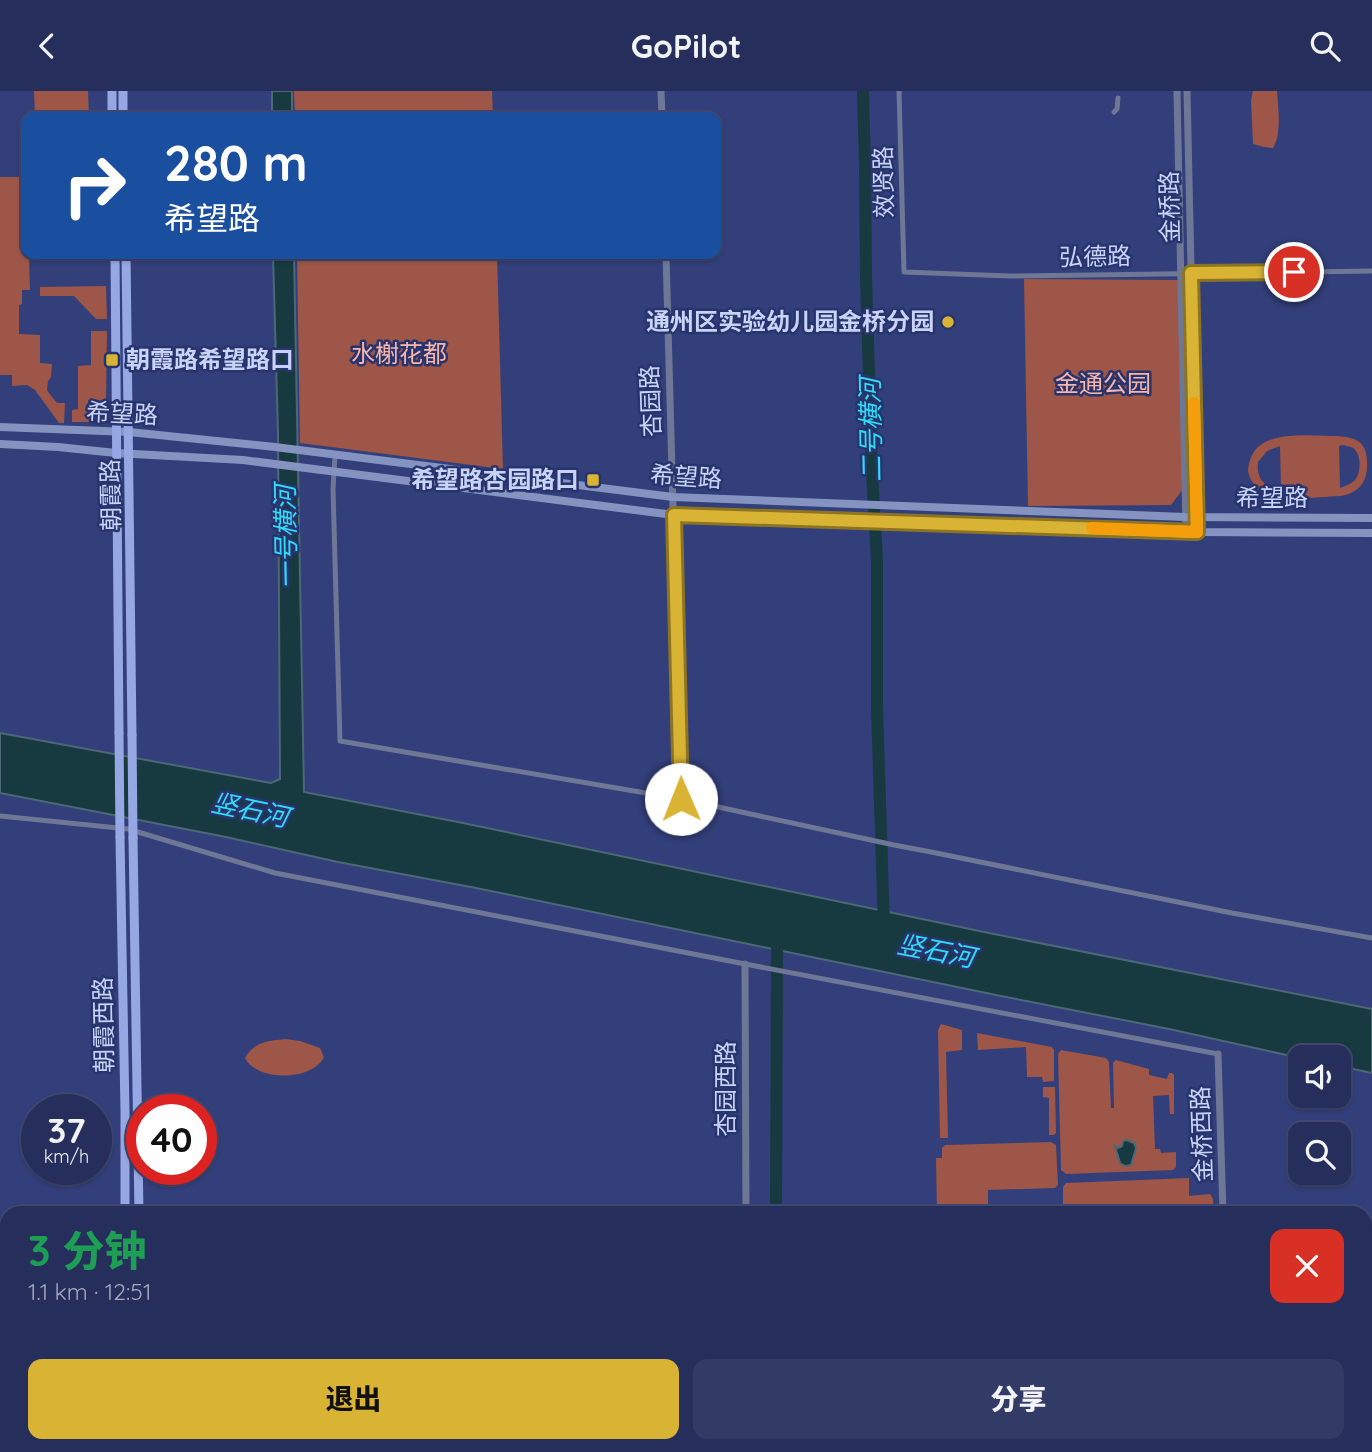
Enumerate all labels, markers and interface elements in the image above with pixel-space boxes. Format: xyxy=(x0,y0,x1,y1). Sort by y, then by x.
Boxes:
text: GoPilot xyxy=(631,26,741,66)
icon: back xyxy=(28,27,66,65)
icon: search xyxy=(1306,27,1344,65)
text: 280 m xyxy=(164,132,308,193)
icon: right xyxy=(49,140,140,231)
street label: 效贤路 xyxy=(867,146,899,218)
street label: 金桥路 xyxy=(1153,171,1185,243)
text: 希望路 xyxy=(164,198,260,238)
street label: 弘德路 xyxy=(1059,240,1131,272)
pin xyxy=(1264,242,1324,302)
icon: arrive xyxy=(1275,253,1313,291)
place label: 通州区实验幼儿园金桥分园 xyxy=(646,306,934,336)
marker: 通州区实验幼儿园金桥分园 xyxy=(940,314,956,330)
park label: 水榭花都 xyxy=(351,338,447,368)
place label: 朝霞路希望路口 xyxy=(126,344,294,374)
marker: 朝霞路希望路口 xyxy=(104,352,120,368)
street label: 杏园路 xyxy=(634,365,666,438)
park label: 金通公园 xyxy=(1055,368,1151,398)
water label: 二号横河 xyxy=(853,373,888,482)
street label: 希望路 xyxy=(85,396,159,430)
street label: 朝霞路 xyxy=(94,459,126,531)
street label: 希望路 xyxy=(649,459,723,493)
place label: 希望路杏园路口 xyxy=(411,464,579,494)
marker: 希望路杏园路口 xyxy=(585,472,601,488)
water label: 一号横河 xyxy=(268,480,303,589)
street label: 希望路 xyxy=(1236,482,1308,512)
position arrow xyxy=(644,762,718,836)
water label: 竖石河 xyxy=(209,785,297,835)
water label: 竖石河 xyxy=(895,927,982,975)
street label: 朝霞西路 xyxy=(87,977,119,1073)
street label: 杏园西路 xyxy=(710,1041,740,1137)
map controls xyxy=(1288,1045,1351,1185)
button: sound xyxy=(1288,1045,1351,1108)
street label: 金桥西路 xyxy=(1184,1086,1218,1183)
speed limit sign: 40 xyxy=(126,1094,217,1185)
text: 37 xyxy=(47,1108,86,1152)
button: search xyxy=(1288,1122,1351,1185)
text: km/h xyxy=(44,1145,89,1168)
text: 3 分钟 xyxy=(28,1224,146,1277)
button: close xyxy=(1270,1229,1344,1303)
text: 1.1 km · 12:51 xyxy=(28,1277,151,1306)
button: 退出 xyxy=(28,1359,679,1439)
button: 分享 xyxy=(693,1359,1344,1439)

